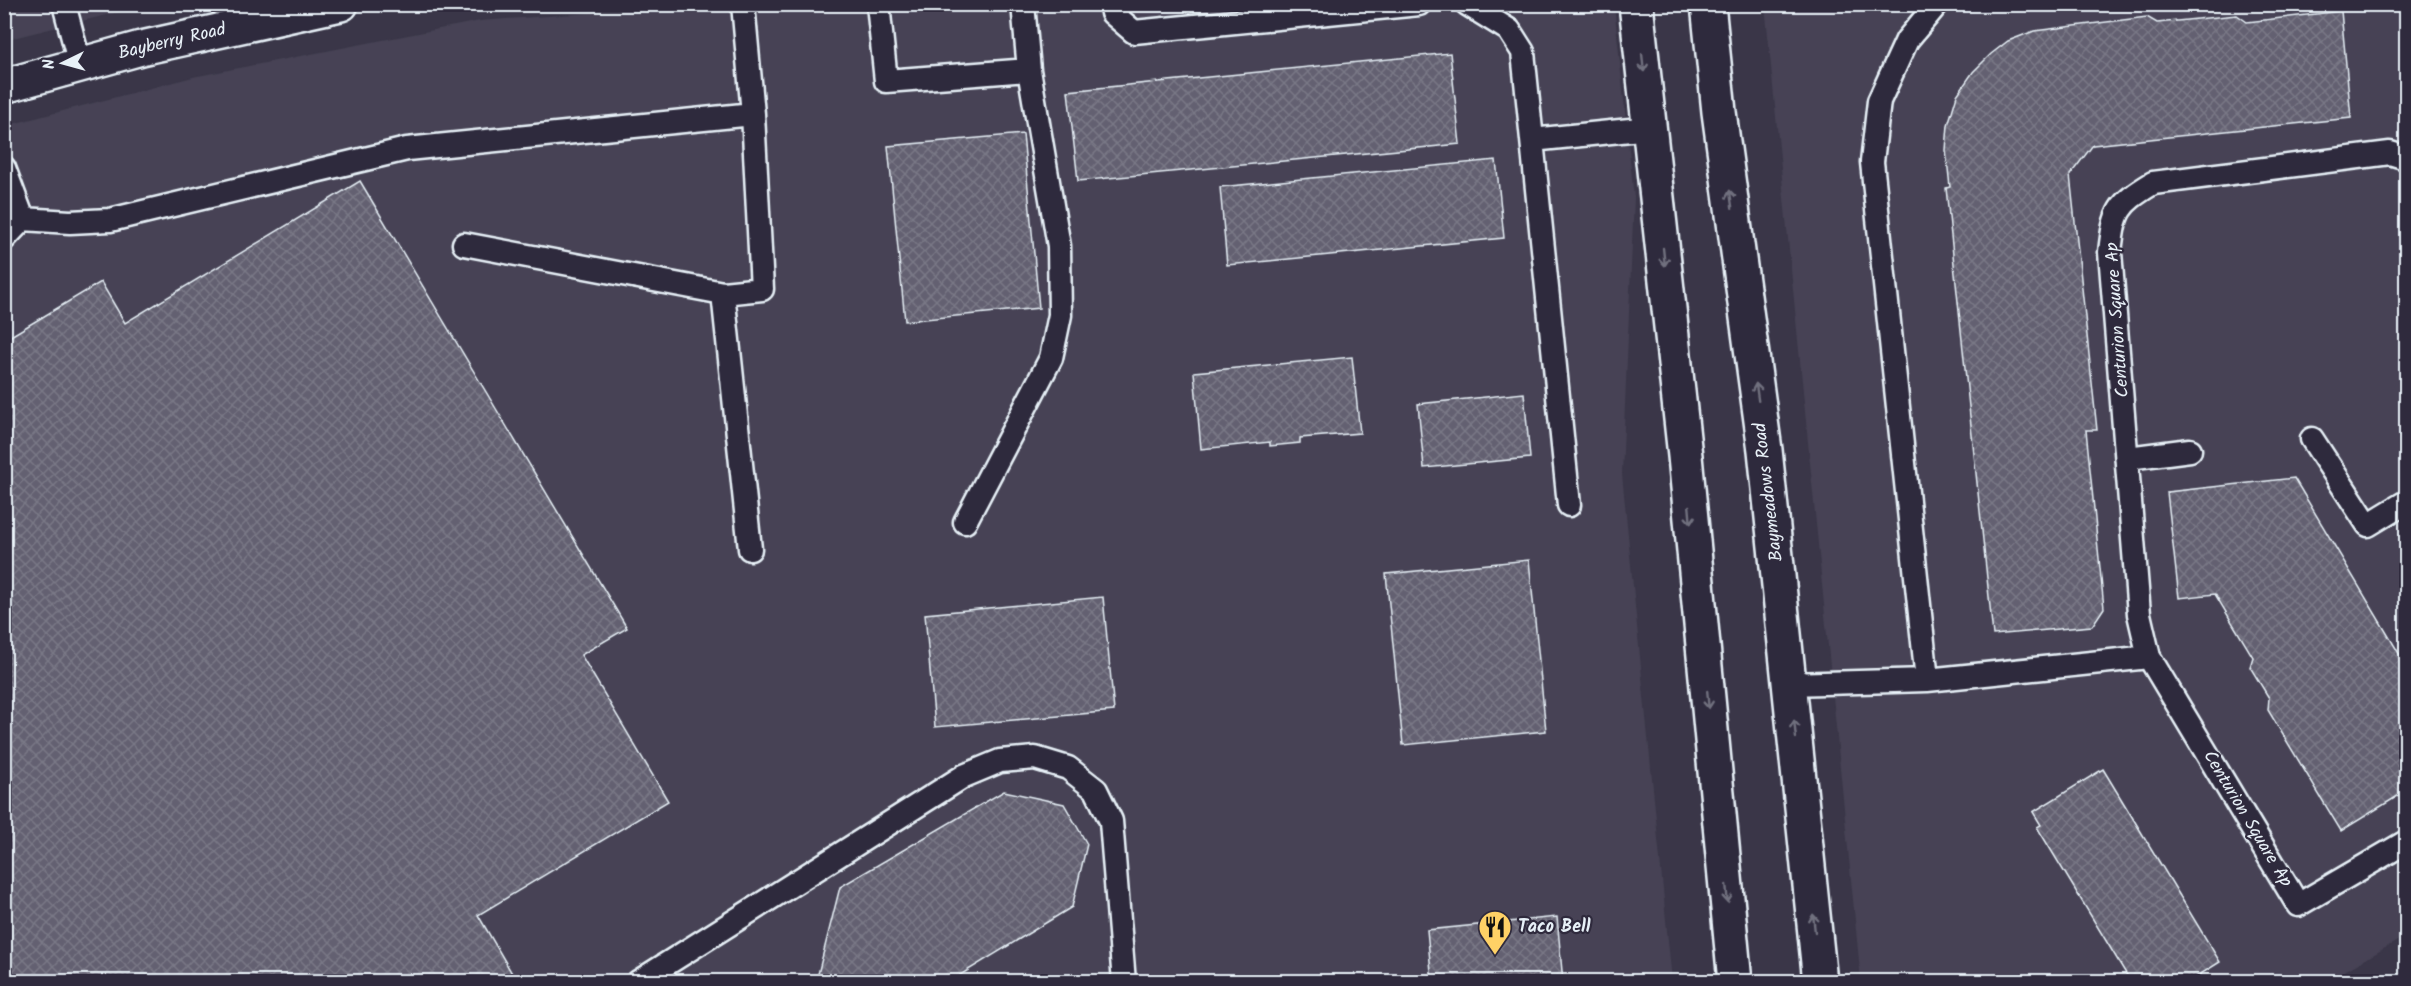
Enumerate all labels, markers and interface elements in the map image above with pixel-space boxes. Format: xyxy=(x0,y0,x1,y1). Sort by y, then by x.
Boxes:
street label: Bayberry Road xyxy=(115,15,230,68)
north arrow xyxy=(33,33,93,93)
one-way arrow xyxy=(1637,52,1648,72)
text: N xyxy=(37,58,62,70)
one-way arrow xyxy=(1725,190,1736,210)
street label: Centurion Square Ap xyxy=(2098,241,2138,398)
one-way arrow xyxy=(1658,246,1669,266)
one-way arrow xyxy=(1751,383,1762,403)
street label: Baymeadows Road xyxy=(1746,420,1792,563)
one-way arrow xyxy=(1685,504,1696,524)
one-way arrow xyxy=(1703,689,1714,709)
one-way arrow xyxy=(1789,720,1800,740)
street label: Centurion Square Ap xyxy=(2195,745,2300,893)
one-way arrow xyxy=(1722,883,1733,903)
restaurant icon: Taco Bell xyxy=(1477,909,1513,956)
place label: Taco Bell xyxy=(1518,913,1591,942)
one-way arrow xyxy=(1809,914,1820,934)

